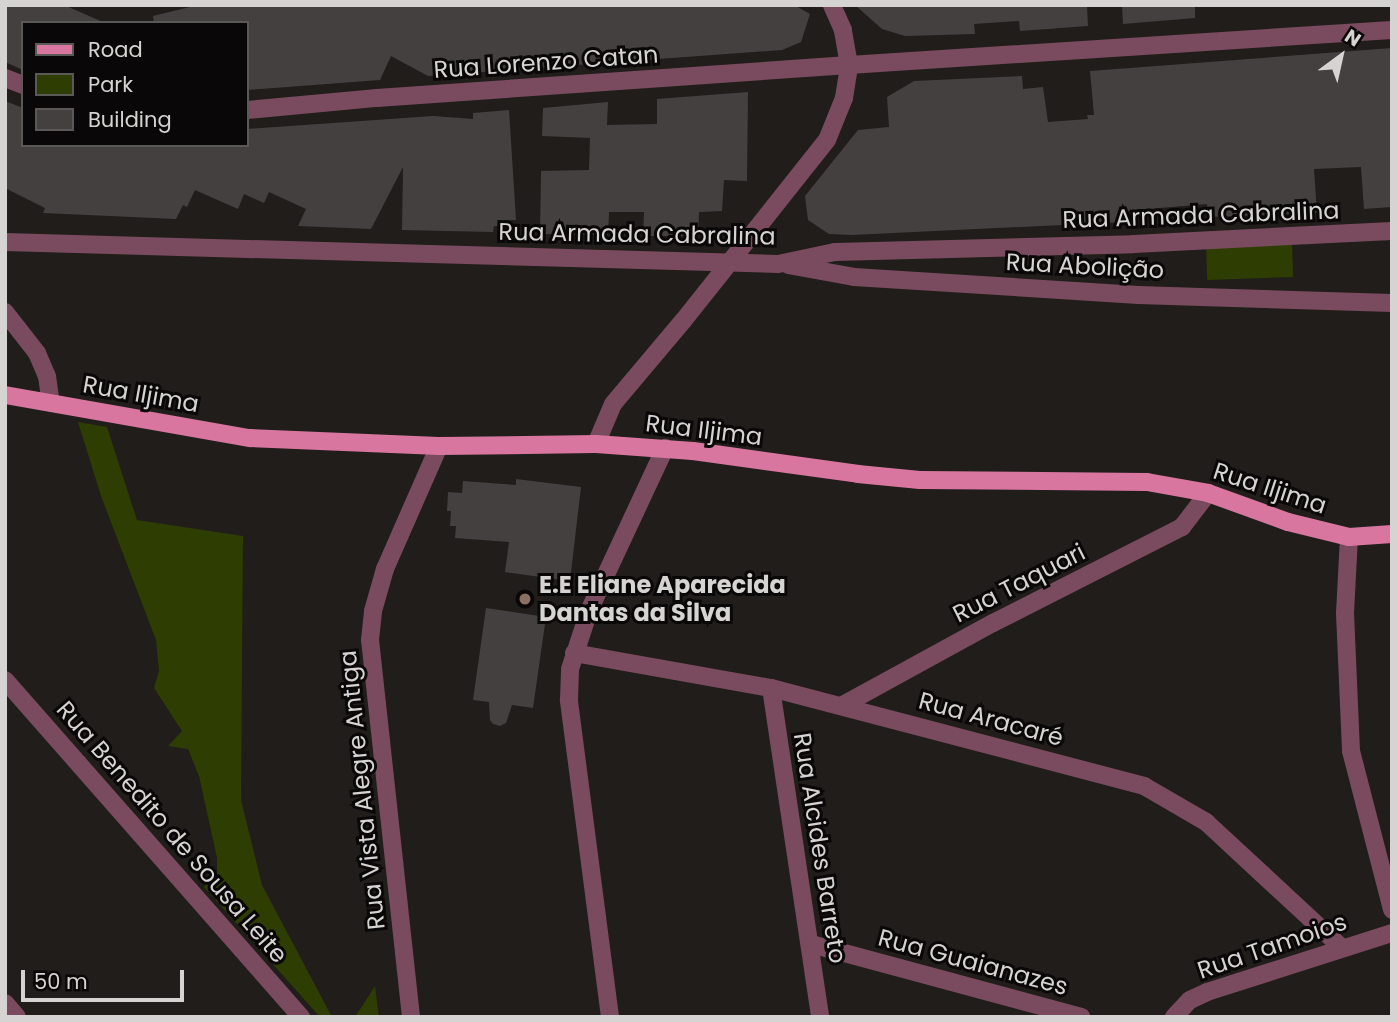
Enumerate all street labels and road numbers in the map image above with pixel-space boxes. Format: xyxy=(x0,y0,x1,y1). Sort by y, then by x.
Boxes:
street label: Rua Lorenzo Catan xyxy=(433,40,659,84)
street label: Rua Armada Cabralina xyxy=(1062,196,1340,234)
street label: Rua Armada Cabralina xyxy=(498,217,776,251)
street label: Rua Abolição xyxy=(1005,247,1165,285)
street label: Rua Iljima xyxy=(81,370,201,418)
street label: Rua Iljima xyxy=(644,409,764,451)
street label: Rua Iljima xyxy=(1210,456,1330,520)
street label: Rua Taquari xyxy=(948,537,1090,629)
street label: Rua Vista Alegre Antiga xyxy=(333,649,391,931)
street label: Rua Aracaré xyxy=(916,686,1066,752)
street label: Rua Benedito de Sousa Leite xyxy=(50,695,294,969)
street label: Rua Alcides Barreto xyxy=(788,731,852,965)
street label: Rua Tamoios xyxy=(1194,907,1350,985)
street label: Rua Guaianazes xyxy=(875,923,1071,1001)

